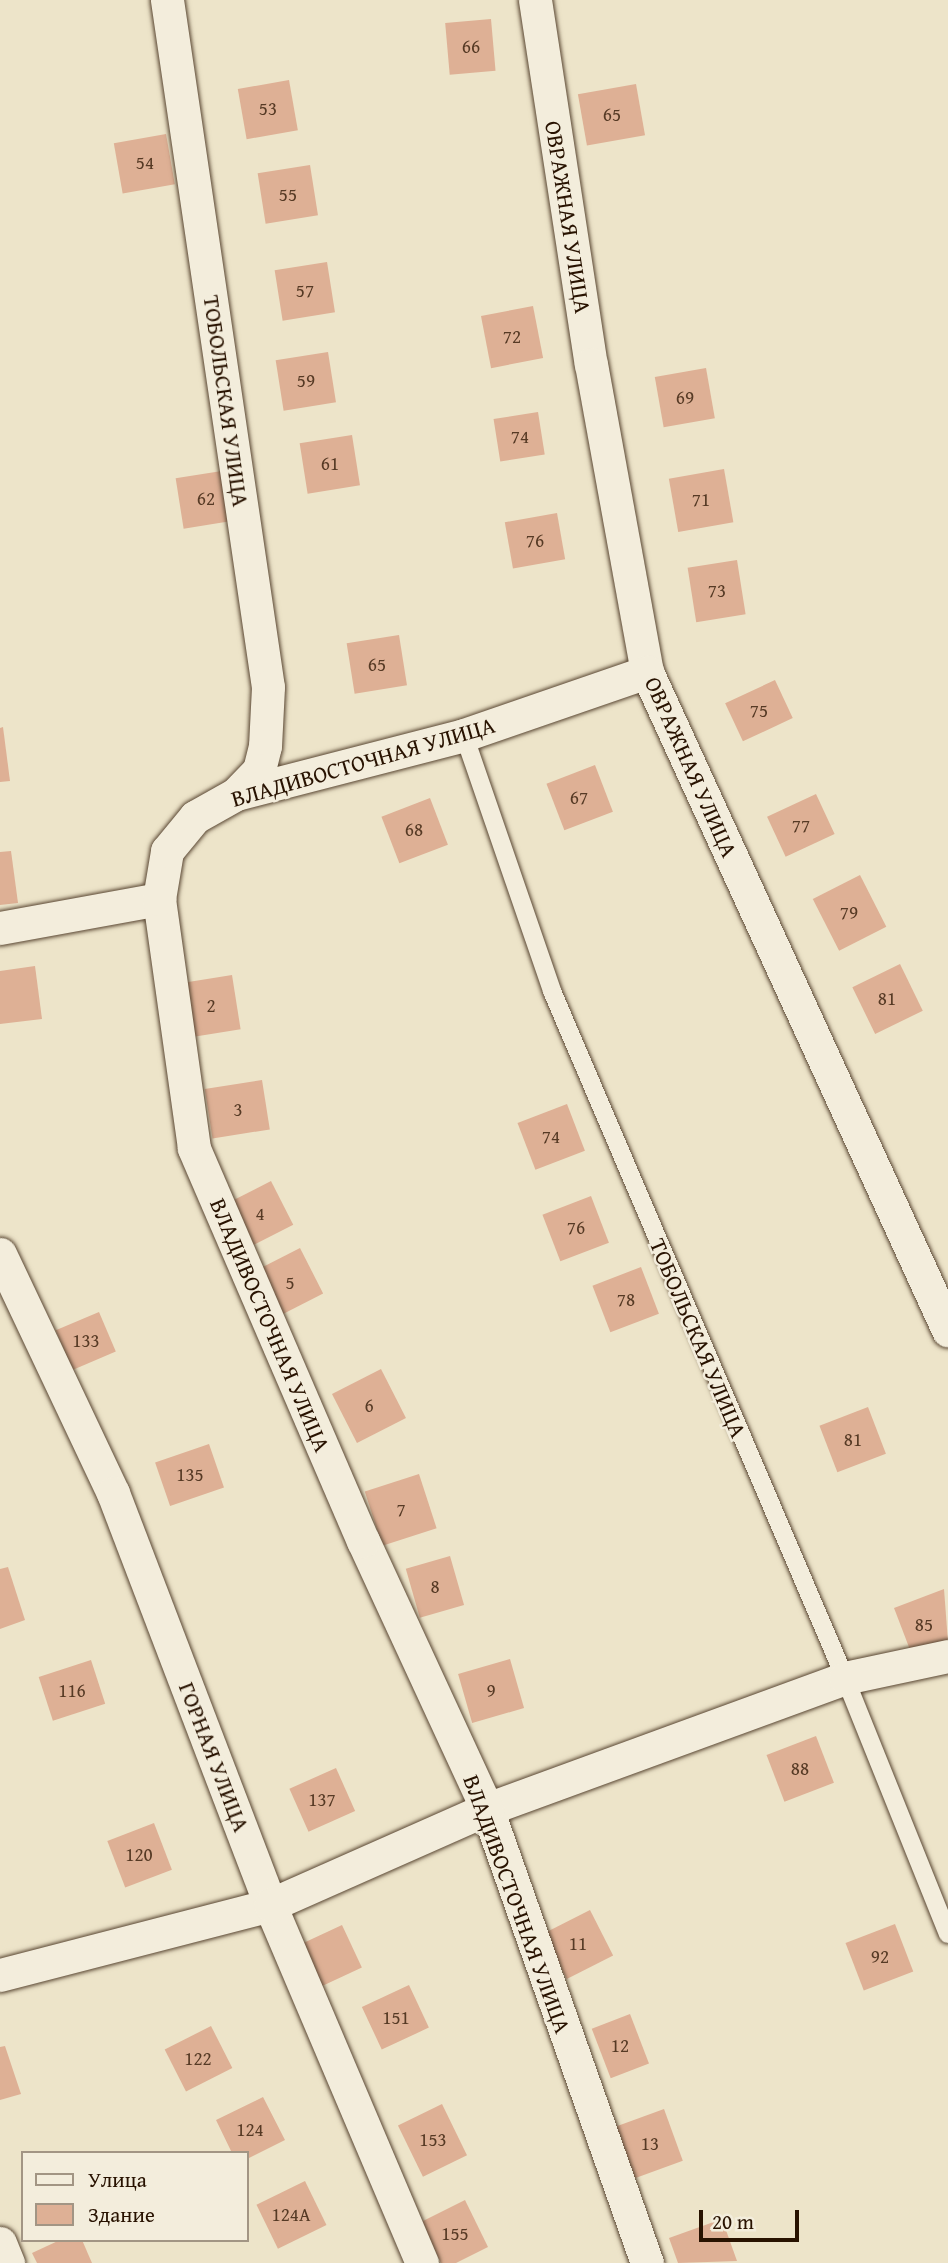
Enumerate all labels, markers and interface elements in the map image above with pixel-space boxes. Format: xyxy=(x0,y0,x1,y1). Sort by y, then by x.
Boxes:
house number: 66 xyxy=(462,36,480,58)
house number: 53 xyxy=(259,98,277,120)
house number: 65 xyxy=(603,104,621,126)
street label: ОВРАЖНАЯ УЛИЦА xyxy=(539,119,597,315)
house number: 54 xyxy=(136,152,154,174)
house number: 55 xyxy=(279,184,297,206)
house number: 57 xyxy=(296,280,314,302)
street label: ТОБОЛЬСКАЯ УЛИЦА xyxy=(197,293,255,509)
house number: 72 xyxy=(503,326,521,348)
house number: 59 xyxy=(297,370,315,392)
house number: 69 xyxy=(676,387,694,409)
house number: 74 xyxy=(511,426,529,448)
house number: 61 xyxy=(321,453,339,475)
house number: 62 xyxy=(197,488,215,510)
house number: 71 xyxy=(692,489,710,511)
house number: 76 xyxy=(526,530,544,552)
house number: 73 xyxy=(708,580,726,602)
house number: 65 xyxy=(368,654,386,676)
street label: ОВРАЖНАЯ УЛИЦА xyxy=(639,673,743,861)
house number: 75 xyxy=(750,700,768,722)
street label: ВЛАДИВОСТОЧНАЯ УЛИЦА xyxy=(228,711,498,813)
house number: 67 xyxy=(570,787,588,809)
house number: 77 xyxy=(792,815,810,837)
house number: 68 xyxy=(405,819,423,841)
house number: 79 xyxy=(840,902,858,924)
house number: 81 xyxy=(878,988,896,1010)
house number: 2 xyxy=(206,995,216,1017)
house number: 3 xyxy=(233,1099,243,1121)
house number: 74 xyxy=(542,1126,560,1148)
street label: ВЛАДИВОСТОЧНАЯ УЛИЦА xyxy=(204,1194,336,1456)
house number: 4 xyxy=(255,1203,265,1225)
house number: 76 xyxy=(567,1217,585,1239)
street label: ТОБОЛЬСКАЯ УЛИЦА xyxy=(644,1234,752,1442)
house number: 5 xyxy=(285,1272,295,1294)
house number: 78 xyxy=(617,1289,635,1311)
house number: 133 xyxy=(72,1330,100,1352)
house number: 6 xyxy=(364,1395,374,1417)
house number: 81 xyxy=(844,1429,862,1451)
house number: 135 xyxy=(176,1464,204,1486)
house number: 7 xyxy=(396,1499,406,1521)
house number: 8 xyxy=(430,1576,440,1598)
house number: 85 xyxy=(915,1614,933,1636)
street label: ГОРНАЯ УЛИЦА xyxy=(173,1678,255,1836)
house number: 116 xyxy=(58,1680,86,1702)
house number: 9 xyxy=(486,1680,496,1702)
house number: 88 xyxy=(791,1758,809,1780)
street label: ВЛАДИВОСТОЧНАЯ УЛИЦА xyxy=(457,1771,577,2037)
house number: 137 xyxy=(308,1789,336,1811)
house number: 120 xyxy=(125,1844,153,1866)
house number: 11 xyxy=(569,1933,587,1955)
house number: 92 xyxy=(871,1946,889,1968)
house number: 151 xyxy=(382,2007,410,2029)
house number: 12 xyxy=(611,2035,629,2057)
house number: 122 xyxy=(184,2048,212,2070)
house number: 124 xyxy=(236,2119,264,2141)
house number: 153 xyxy=(419,2129,447,2151)
house number: 13 xyxy=(641,2133,659,2155)
legend xyxy=(21,2151,248,2242)
text: Улица xyxy=(88,2164,147,2195)
scale bar xyxy=(703,2196,803,2240)
text: Здание xyxy=(88,2199,155,2230)
house number: 124А xyxy=(272,2204,310,2226)
text: 20 m xyxy=(712,2206,754,2237)
house number: 155 xyxy=(441,2223,469,2245)

